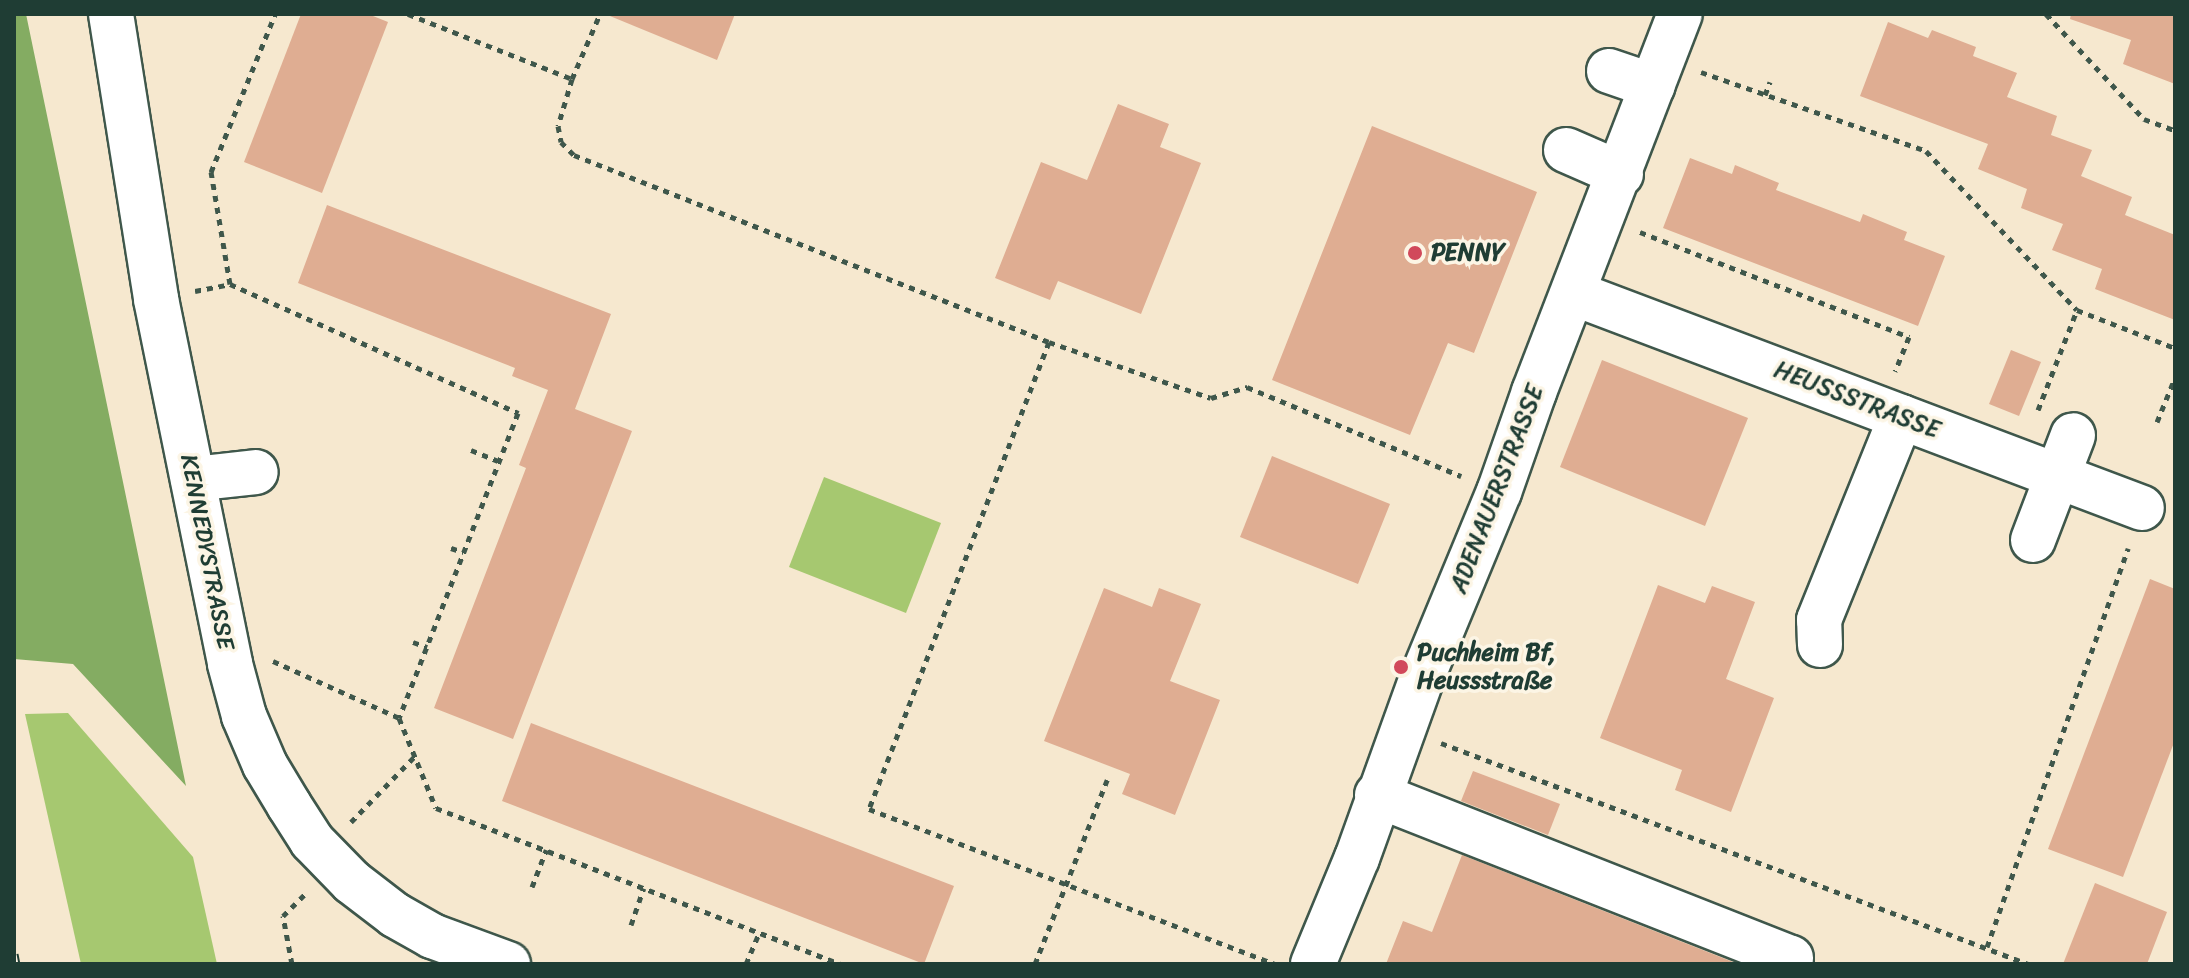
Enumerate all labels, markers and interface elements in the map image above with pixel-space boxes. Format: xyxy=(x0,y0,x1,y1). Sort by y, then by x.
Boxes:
place label: PENNY xyxy=(1431,239,1505,267)
marker: PENNY xyxy=(1406,244,1424,262)
street label: HEUSSSTRASSE xyxy=(1770,355,1944,445)
street label: ADENAUERSTRASSE xyxy=(1444,381,1550,597)
street label: KENNEDYSTRASSE xyxy=(174,452,240,652)
place label: Puchheim Bf, Heussstraße xyxy=(1417,639,1556,695)
marker: Puchheim Bf, Heussstraße xyxy=(1392,658,1410,676)

